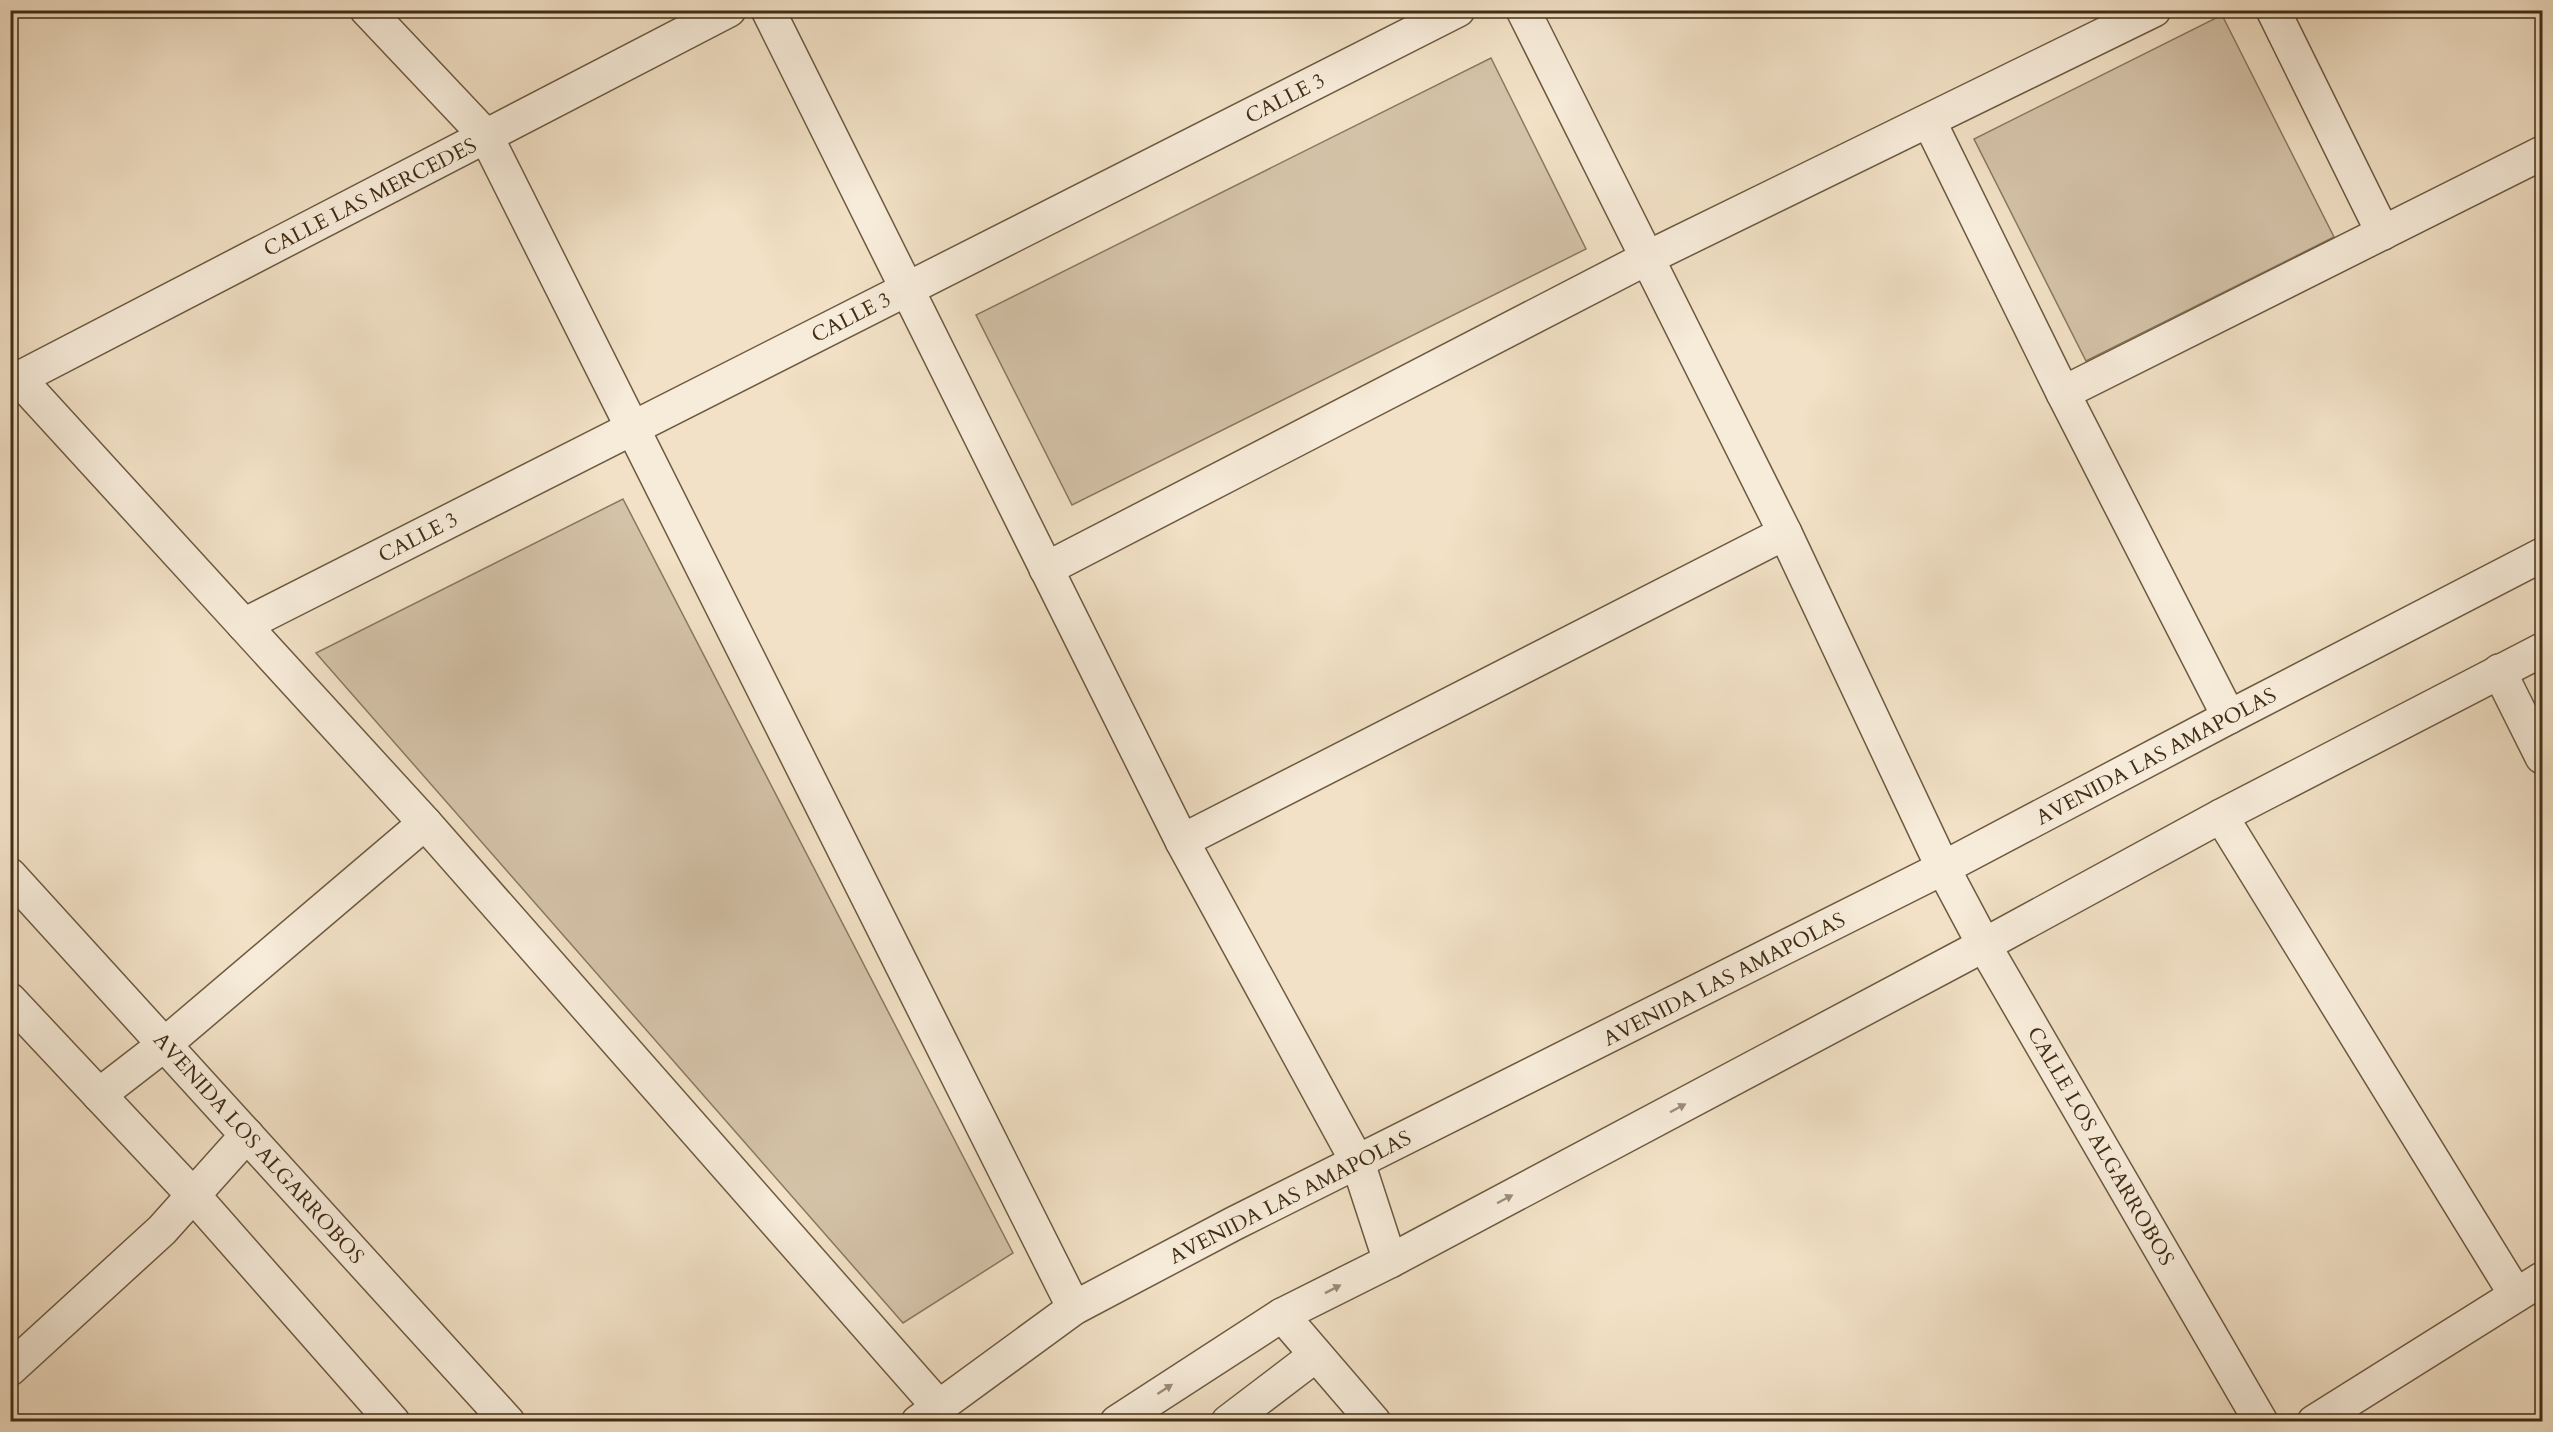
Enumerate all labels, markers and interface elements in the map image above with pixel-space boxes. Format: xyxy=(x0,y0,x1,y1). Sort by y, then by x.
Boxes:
street label: CALLE 3 xyxy=(1240,66,1330,131)
street label: CALLE LAS MERCEDES xyxy=(259,131,482,264)
street label: CALLE 3 xyxy=(806,285,896,350)
street label: CALLE 3 xyxy=(373,505,463,570)
street label: AVENIDA LAS AMAPOLAS xyxy=(2031,681,2281,832)
street label: AVENIDA LAS AMAPOLAS xyxy=(1598,906,1850,1053)
street label: CALLE LOS ALGARROBOS xyxy=(2020,1021,2181,1271)
street label: AVENIDA LOS ALGARROBOS xyxy=(147,1026,371,1270)
one-way arrow xyxy=(1669,1103,1686,1113)
street label: AVENIDA LAS AMAPOLAS xyxy=(1164,1124,1416,1271)
one-way arrow xyxy=(1497,1194,1514,1204)
one-way arrow xyxy=(1324,1285,1341,1294)
one-way arrow xyxy=(1157,1384,1174,1395)

